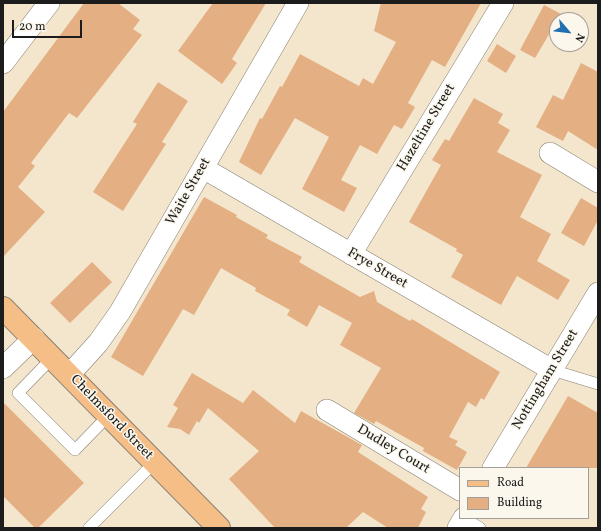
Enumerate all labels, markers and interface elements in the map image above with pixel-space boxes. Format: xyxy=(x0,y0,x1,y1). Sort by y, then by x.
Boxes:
scale bar xyxy=(14,12,84,38)
north arrow xyxy=(549,12,589,52)
text: 20 m xyxy=(19,19,46,35)
text: N xyxy=(571,30,588,44)
street label: Hazeltine Street xyxy=(394,81,460,175)
street label: Waite Street xyxy=(163,155,215,229)
street label: Frye Street xyxy=(344,245,410,293)
street label: Nottingham Street xyxy=(509,327,583,433)
street label: Chelmsford Street xyxy=(66,372,156,464)
street label: Dudley Court xyxy=(353,422,433,478)
legend xyxy=(459,467,589,519)
text: Road xyxy=(497,475,524,491)
text: Building xyxy=(497,495,542,511)

